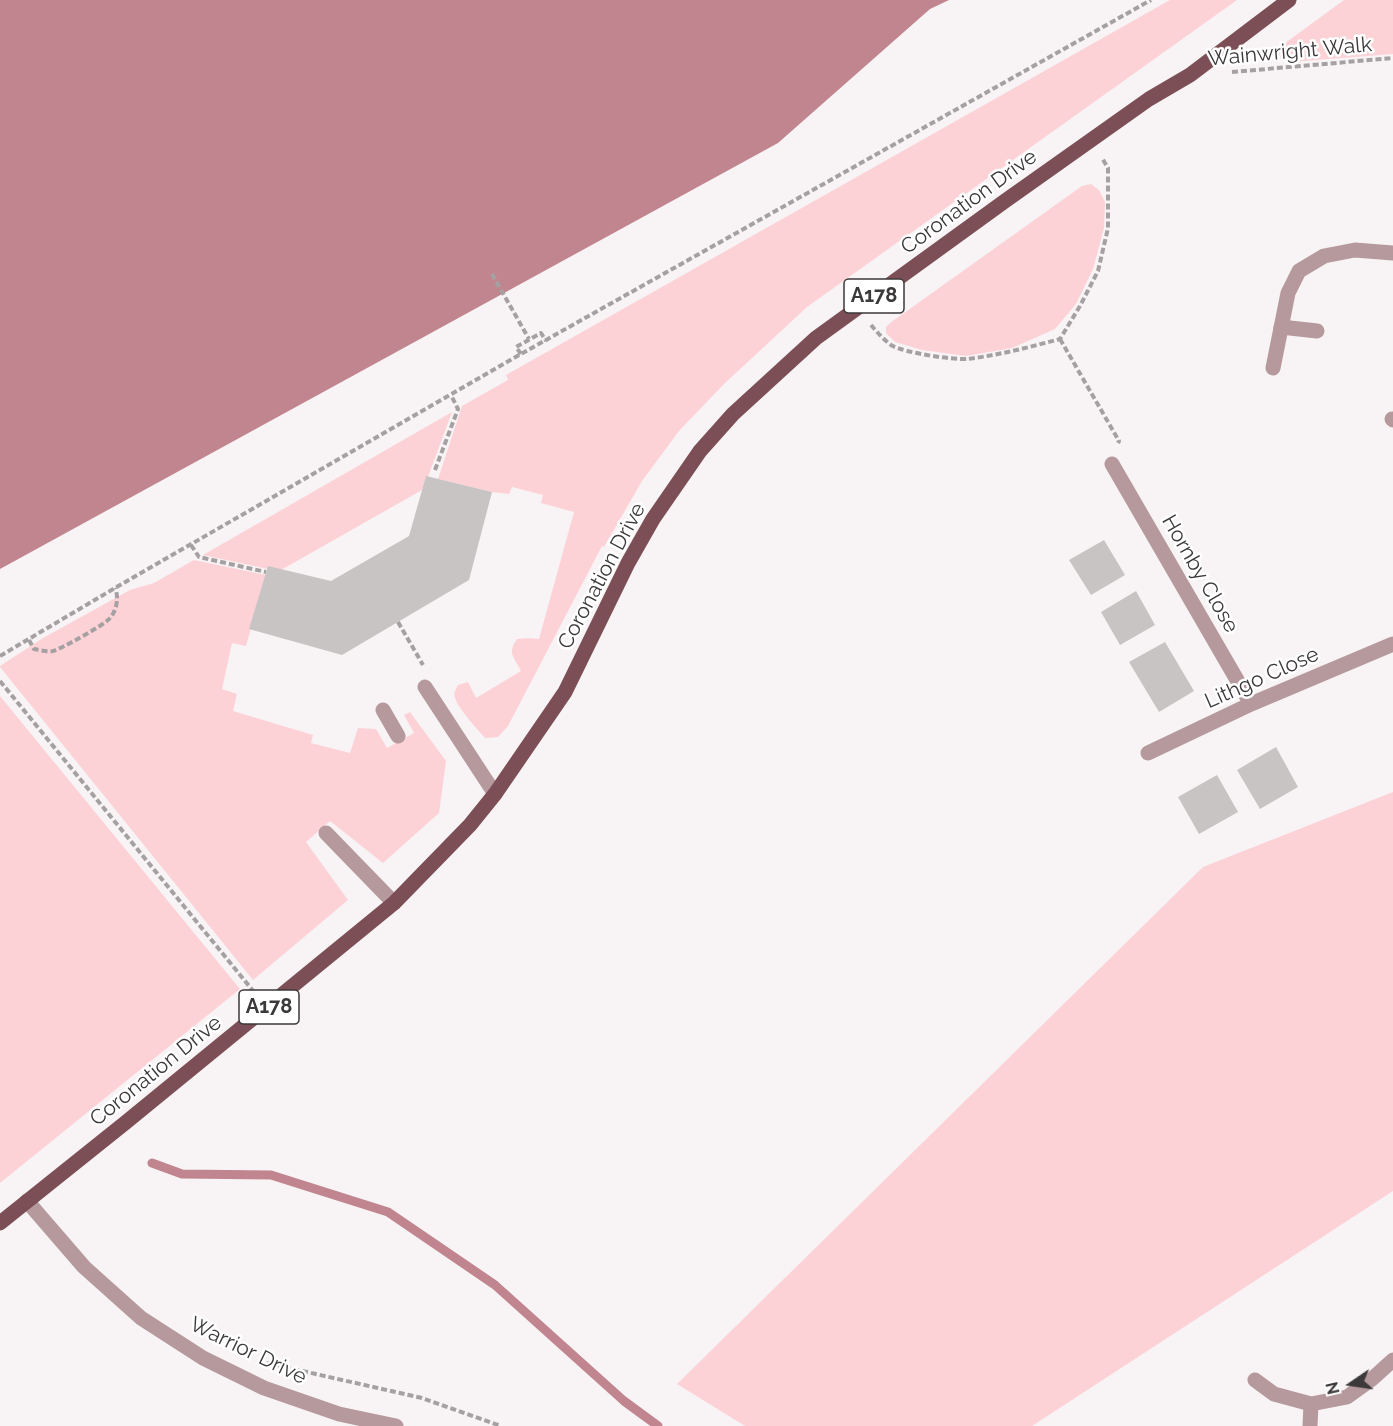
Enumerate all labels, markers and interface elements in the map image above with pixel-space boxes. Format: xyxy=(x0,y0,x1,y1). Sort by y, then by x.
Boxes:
street label: Wainwright Walk xyxy=(1207,32,1373,72)
street label: Coronation Drive xyxy=(896,144,1042,260)
road number: A178 xyxy=(844,279,904,313)
street label: Coronation Drive xyxy=(553,499,651,653)
street label: Hornby Close xyxy=(1156,511,1244,637)
street label: Lithgo Close xyxy=(1201,642,1323,714)
road number: A178 xyxy=(239,990,299,1024)
street label: Coronation Drive xyxy=(85,1010,227,1132)
street label: Warrior Drive xyxy=(185,1312,311,1390)
north arrow xyxy=(1321,1354,1381,1414)
text: N xyxy=(1322,1380,1344,1396)

